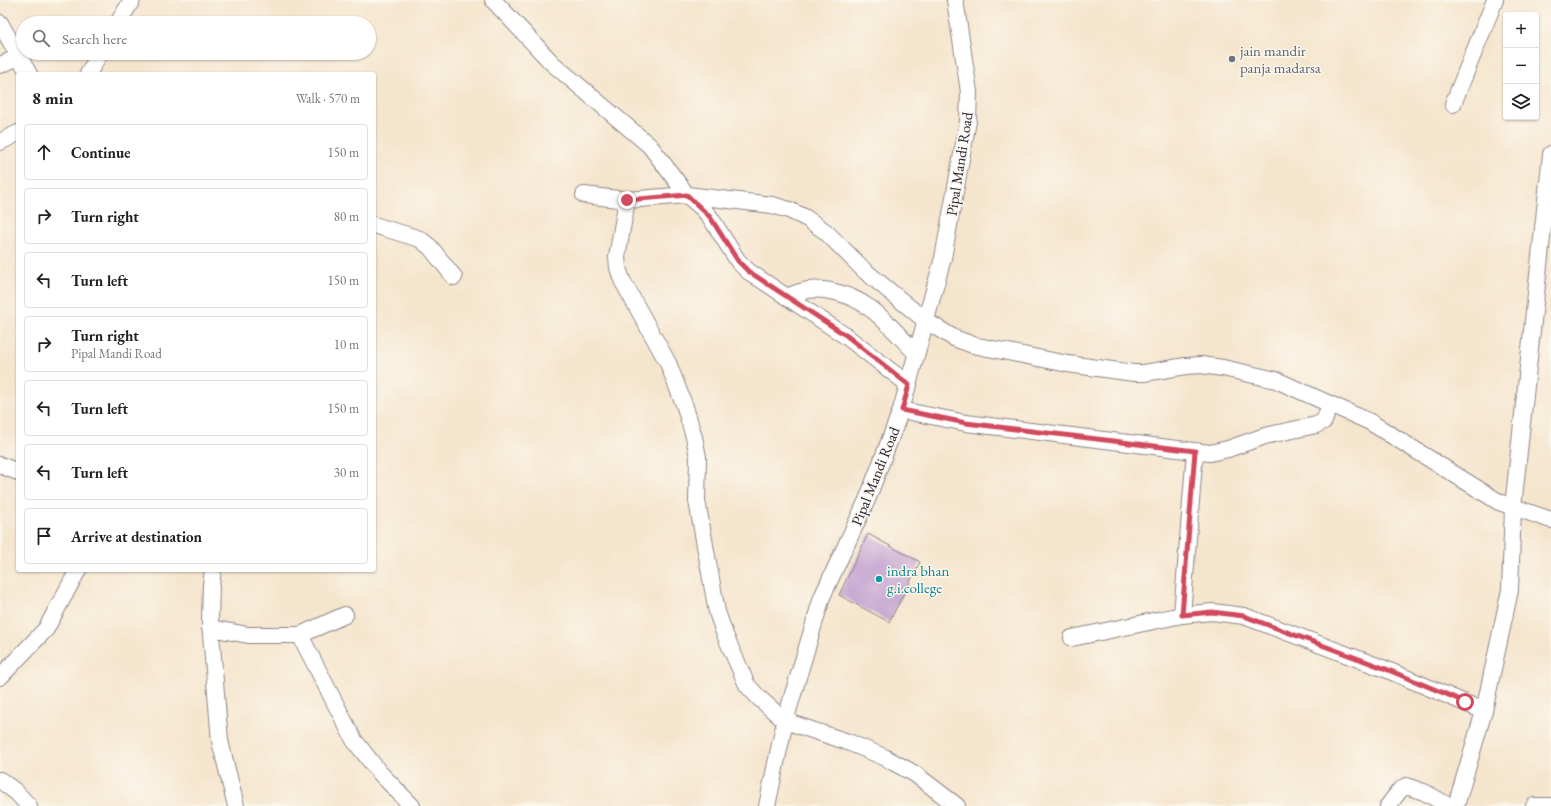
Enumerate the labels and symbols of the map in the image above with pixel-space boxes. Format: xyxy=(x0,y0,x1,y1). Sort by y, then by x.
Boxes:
place label: jain mandir panja madarsa xyxy=(1239,41,1321,77)
marker: jain mandir panja madarsa xyxy=(1227,54,1237,64)
street label: Pipal Mandi Road xyxy=(941,110,977,217)
route end xyxy=(618,191,636,209)
street label: Pipal Mandi Road xyxy=(847,423,904,528)
place label: indra bhan g.i.college xyxy=(887,561,949,597)
marker: indra bhan g.i.college xyxy=(874,574,884,584)
route start xyxy=(1456,693,1474,711)

